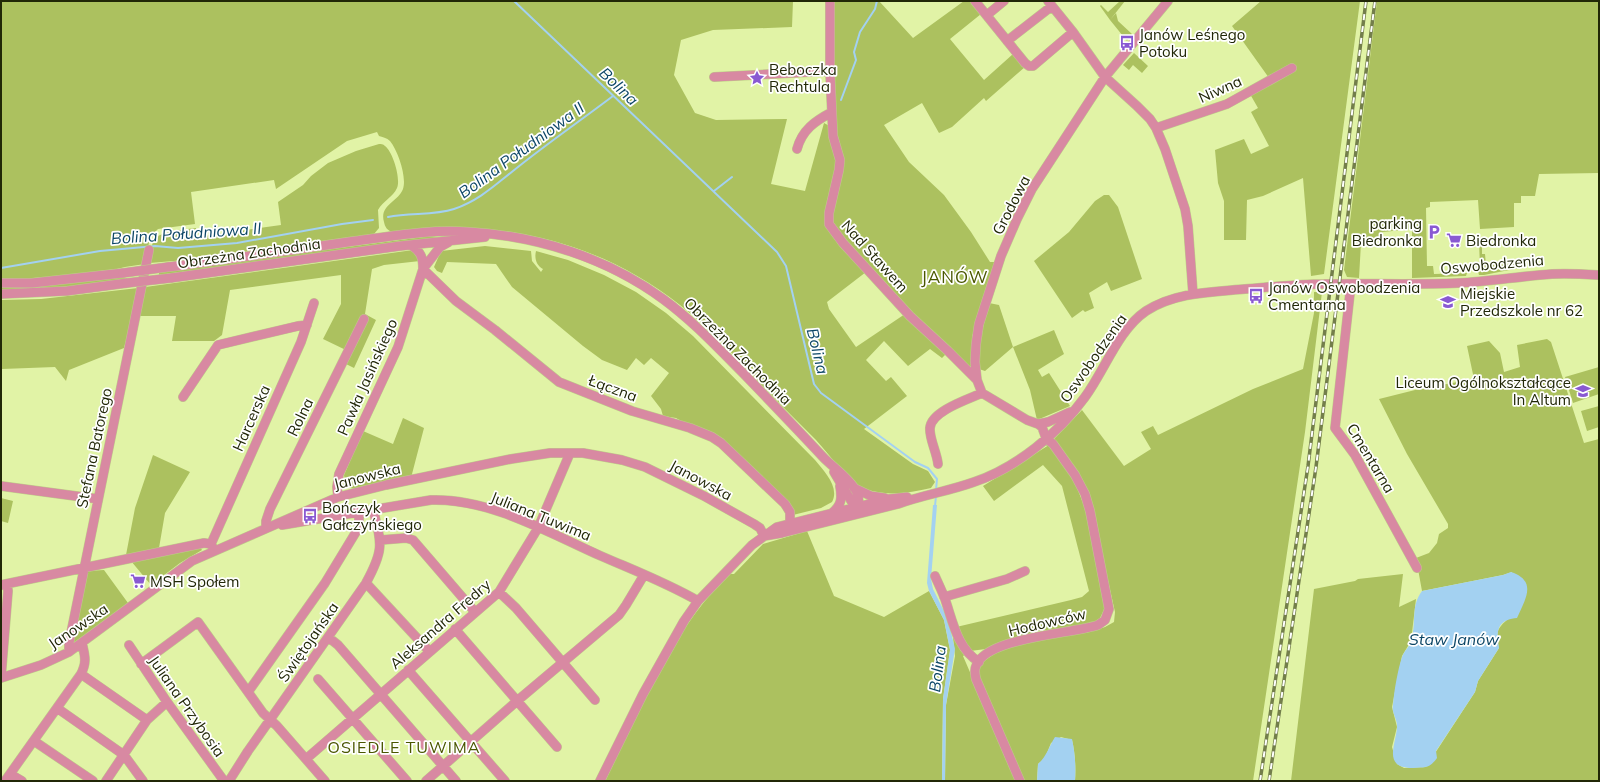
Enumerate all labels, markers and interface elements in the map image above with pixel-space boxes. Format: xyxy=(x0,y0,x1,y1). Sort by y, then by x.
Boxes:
place label: Janów Leśnego Potoku xyxy=(1139,25,1245,61)
bus stop icon: Janów Leśnego Potoku xyxy=(1118,34,1136,52)
place label: Beboczka Rechtula xyxy=(769,60,837,96)
water label: Bolina xyxy=(595,63,643,110)
place icon: Beboczka Rechtula xyxy=(748,69,766,87)
street label: Niwna xyxy=(1195,71,1245,107)
water label: Bolina Południowa II xyxy=(454,98,588,202)
street label: Grodowa xyxy=(988,172,1034,238)
place label: parking Biedronka xyxy=(1352,214,1422,250)
street label: Nad Stawem xyxy=(838,216,912,296)
water label: Bolina Południowa II xyxy=(110,218,262,248)
parking icon: parking Biedronka xyxy=(1425,223,1443,241)
supermarket icon: Biedronka xyxy=(1445,231,1463,249)
place label: Biedronka xyxy=(1466,231,1536,250)
street label: Obrzeżna Zachodnia xyxy=(176,234,322,272)
street label: Oswobodzenia xyxy=(1439,250,1545,278)
district label: JANÓW xyxy=(921,266,989,288)
place label: Janów Oswobodzenia Cmentarna xyxy=(1268,278,1420,314)
place label: Miejskie Przedszkole nr 62 xyxy=(1460,284,1583,320)
bus stop icon: Janów Oswobodzenia Cmentarna xyxy=(1247,287,1265,305)
street label: Obrzeżna Zachodnia xyxy=(680,293,796,409)
school or university icon: Miejskie Przedszkole nr 62 xyxy=(1439,293,1457,311)
street label: Oswobodzenia xyxy=(1055,310,1131,406)
street label: Pawła Jasińskiego xyxy=(333,316,401,438)
water label: Bolina xyxy=(803,326,833,376)
street label: Łączna xyxy=(585,370,640,406)
place label: Liceum Ogólnokształcące In Altum xyxy=(1396,373,1571,409)
street label: Harcerska xyxy=(228,382,274,454)
school or university icon: Liceum Ogólnokształcące In Altum xyxy=(1574,382,1592,400)
street label: Stefana Batorego xyxy=(72,386,116,510)
street label: Rolna xyxy=(283,395,317,439)
street label: Cmentarna xyxy=(1343,420,1399,496)
street label: Janowska xyxy=(666,456,736,504)
street label: Janowska xyxy=(332,459,402,493)
street label: Juliana Tuwima xyxy=(488,487,594,545)
place label: Bończyk Gałczyńskiego xyxy=(322,498,422,534)
bus stop icon: Bończyk Gałczyńskiego xyxy=(301,507,319,525)
supermarket icon: MSH Społem xyxy=(129,572,147,590)
place label: MSH Społem xyxy=(150,572,239,591)
street label: Aleksandra Fredry xyxy=(386,575,494,673)
street label: Świętojańska xyxy=(273,598,343,686)
street label: Janowska xyxy=(44,599,112,653)
street label: Hodowców xyxy=(1006,604,1088,640)
water label: Staw Janów xyxy=(1409,629,1500,649)
water label: Bolina xyxy=(924,644,950,693)
street label: Juliana Przybosia xyxy=(145,651,229,761)
district label: OSIEDLE TUWIMA xyxy=(328,737,480,757)

